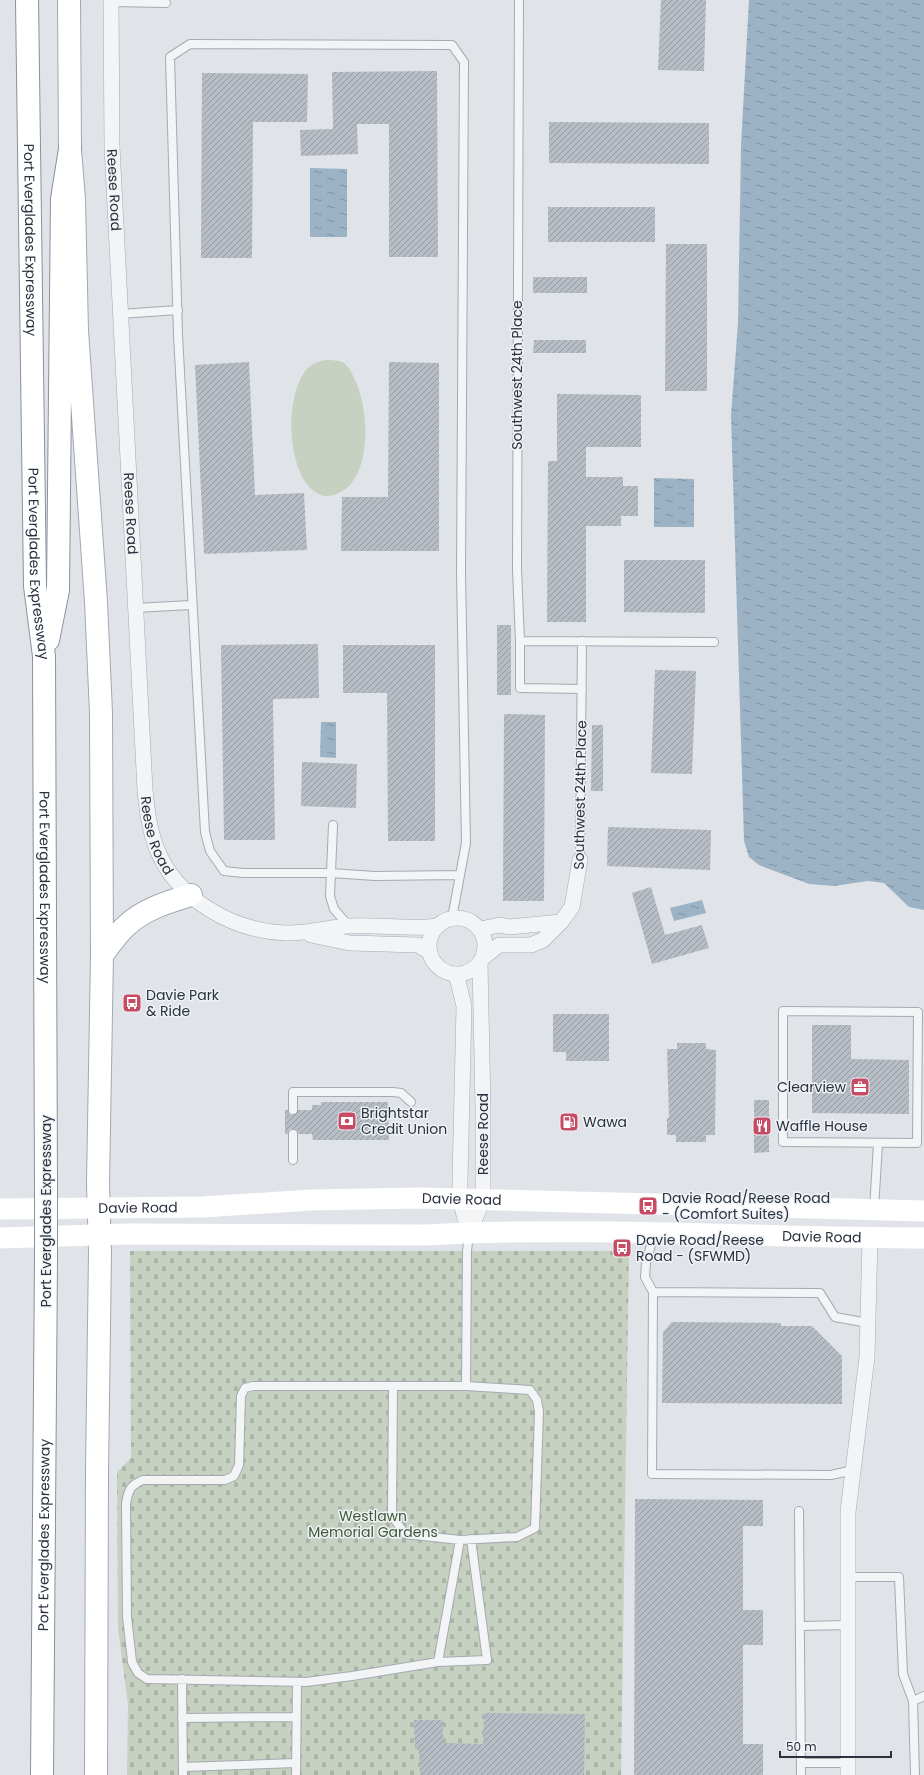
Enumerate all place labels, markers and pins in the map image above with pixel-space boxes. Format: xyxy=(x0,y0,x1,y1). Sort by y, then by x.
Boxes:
place label: Davie Park & Ride xyxy=(146,985,220,1021)
bus stop icon: Davie Park & Ride xyxy=(121,992,143,1014)
office icon: Clearview xyxy=(849,1076,871,1098)
place label: Clearview xyxy=(777,1077,847,1097)
place label: Brightstar Credit Union xyxy=(361,1103,447,1139)
bank icon: Brightstar Credit Union xyxy=(336,1110,358,1132)
fuel station icon: Wawa xyxy=(558,1111,580,1133)
place label: Wawa xyxy=(583,1112,627,1132)
restaurant icon: Waffle House xyxy=(751,1115,773,1137)
place label: Waffle House xyxy=(776,1116,868,1136)
place label: Davie Road/Reese Road - (Comfort Suites) xyxy=(662,1188,830,1224)
bus stop icon: Davie Road/Reese Road - (Comfort Suites) xyxy=(637,1195,659,1217)
place label: Davie Road/Reese Road - (SFWMD) xyxy=(636,1230,764,1266)
bus stop icon: Davie Road/Reese Road - (SFWMD) xyxy=(611,1237,633,1259)

